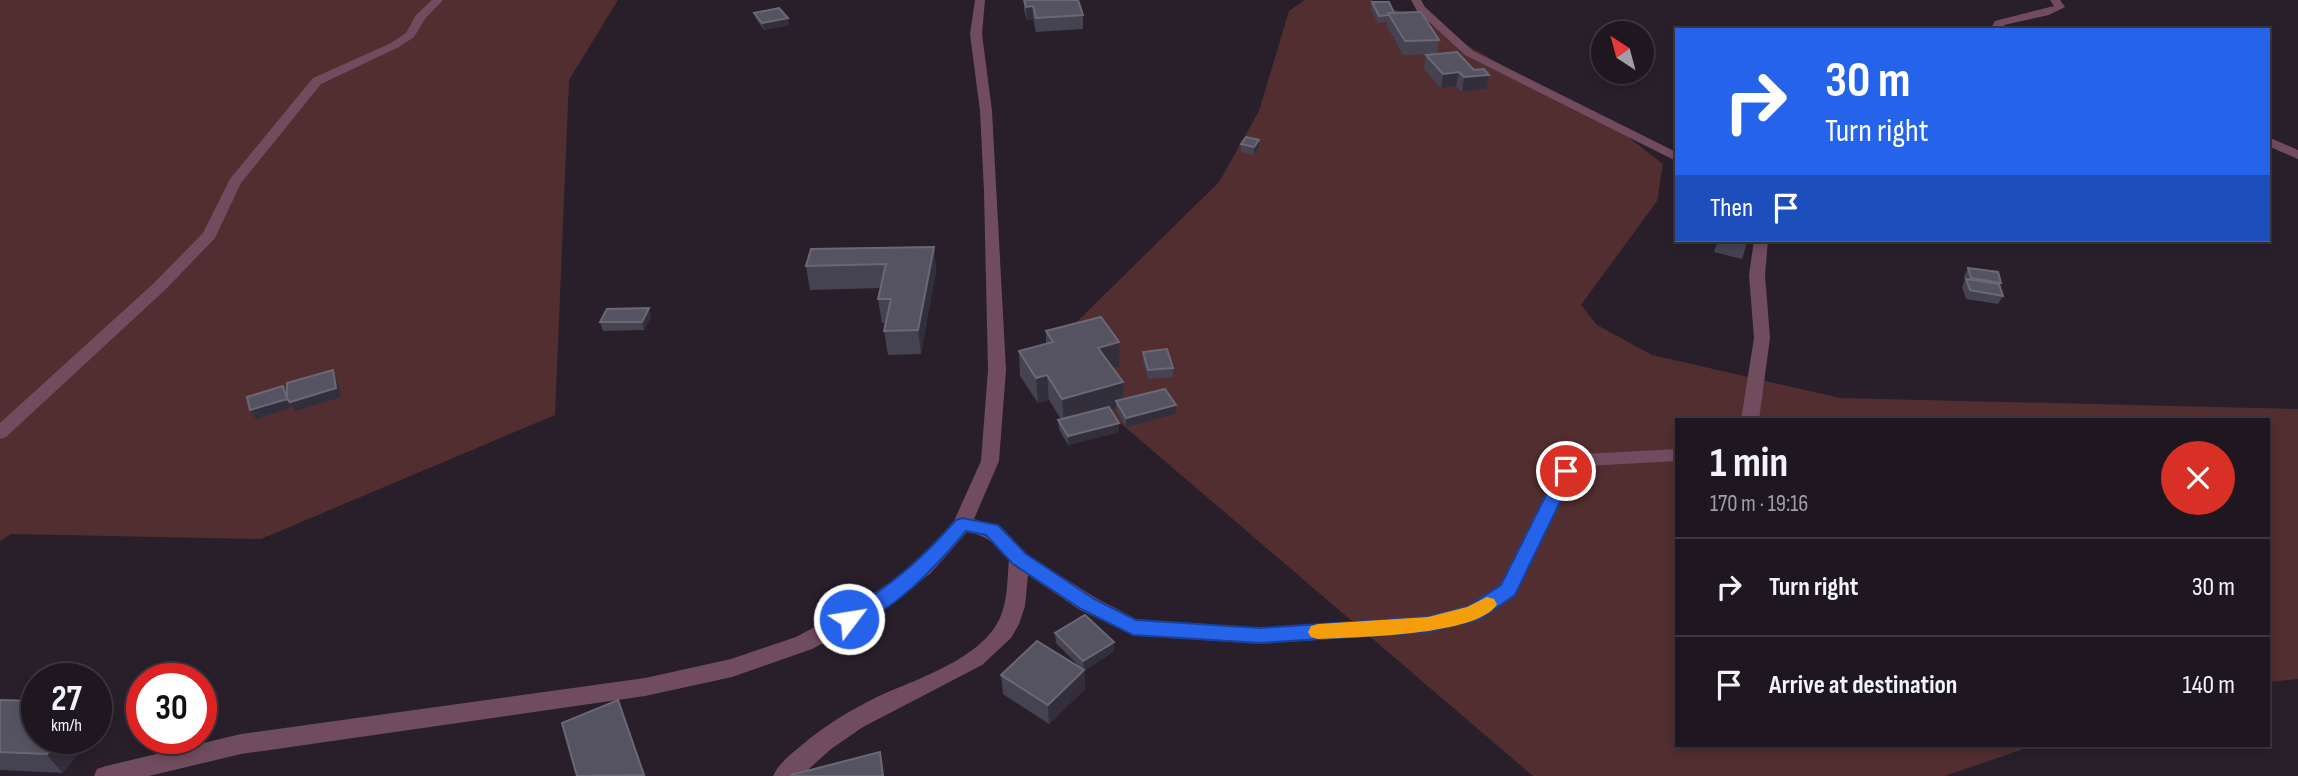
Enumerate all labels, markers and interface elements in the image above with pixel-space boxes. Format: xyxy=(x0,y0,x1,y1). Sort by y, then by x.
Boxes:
north arrow xyxy=(1591,21,1654,84)
map controls xyxy=(1591,21,1654,84)
text: 30 m xyxy=(1825,52,1910,111)
icon: right xyxy=(1710,56,1801,147)
text: Turn right xyxy=(1825,112,1929,151)
icon: arrive xyxy=(1767,189,1805,227)
text: Then xyxy=(1710,193,1753,224)
text: 1 min xyxy=(1710,438,1788,489)
pin xyxy=(1536,441,1596,501)
button: close xyxy=(2161,441,2235,515)
icon: arrive xyxy=(1547,452,1585,490)
text: 170 m · 19:16 xyxy=(1710,490,1808,518)
icon: right xyxy=(1710,568,1748,606)
text: Turn right xyxy=(1769,572,1858,603)
text: 30 m xyxy=(2192,572,2235,603)
position arrow xyxy=(812,582,886,656)
speed limit sign: 30 xyxy=(126,663,217,754)
icon: arrive xyxy=(1710,666,1748,704)
text: Arrive at destination xyxy=(1769,670,1957,701)
text: 140 m xyxy=(2183,670,2235,701)
text: 27 xyxy=(51,678,82,721)
text: km/h xyxy=(51,715,82,736)

